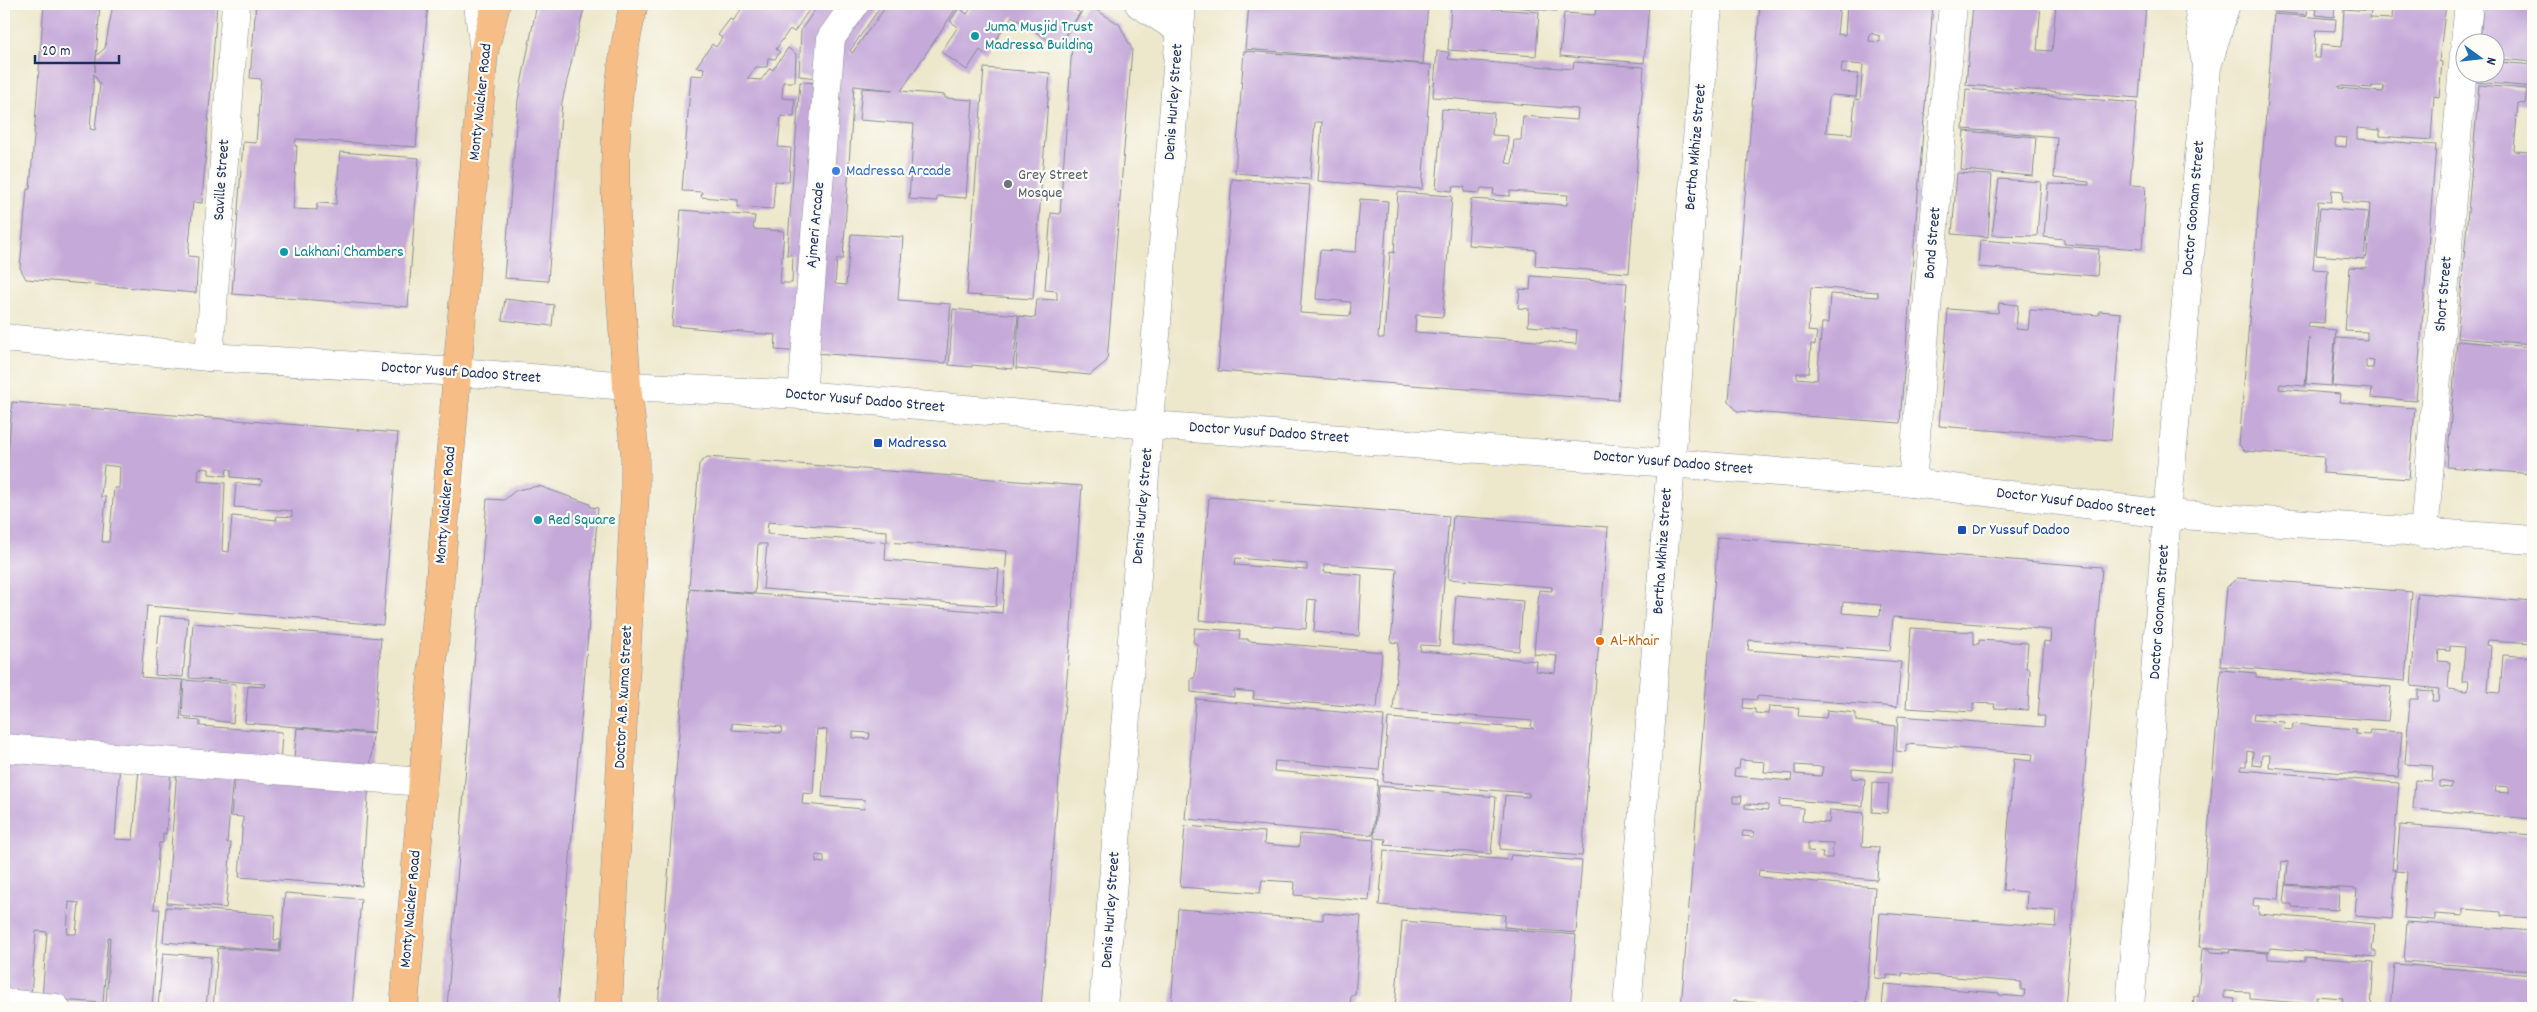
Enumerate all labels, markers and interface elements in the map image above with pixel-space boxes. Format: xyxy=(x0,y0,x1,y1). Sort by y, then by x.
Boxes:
place label: Juma Musjid Trust Madressa Building xyxy=(985,16,1093,57)
marker: Juma Musjid Trust Madressa Building xyxy=(969,30,981,42)
scale bar xyxy=(35,32,119,64)
north arrow xyxy=(2454,32,2504,82)
text: 20 m xyxy=(42,41,70,63)
street label: Monty Naicker Road xyxy=(463,42,499,162)
street label: Denis Hurley Street xyxy=(1158,43,1190,161)
text: N xyxy=(2480,55,2501,67)
street label: Bertha Mkhize Street xyxy=(1679,83,1713,211)
street label: Saville Street xyxy=(208,139,236,221)
street label: Doctor Goonam Street xyxy=(2177,140,2211,276)
place label: Madressa Arcade xyxy=(846,160,951,183)
place label: Grey Street Mosque xyxy=(1018,164,1088,205)
marker: Madressa Arcade xyxy=(830,165,842,177)
marker: Grey Street Mosque xyxy=(1002,178,1014,190)
street label: Ajmeri Arcade xyxy=(801,181,831,269)
street label: Bond Street xyxy=(1918,206,1948,280)
place label: Lakhani Chambers xyxy=(294,241,404,264)
marker: Lakhani Chambers xyxy=(278,246,290,258)
street label: Short Street xyxy=(2429,255,2459,333)
street label: Doctor Yusuf Dadoo Street xyxy=(380,356,542,390)
street label: Doctor Yusuf Dadoo Street xyxy=(784,383,946,419)
street label: Doctor Yusuf Dadoo Street xyxy=(1188,416,1350,450)
place label: Madressa xyxy=(888,432,947,455)
marker: Madressa xyxy=(872,437,884,449)
street label: Monty Naicker Road xyxy=(429,445,463,565)
street label: Doctor Yusuf Dadoo Street xyxy=(1592,445,1754,481)
street label: Denis Hurley Street xyxy=(1126,447,1160,565)
street label: Doctor Yusuf Dadoo Street xyxy=(1995,482,2157,524)
street label: Bertha Mkhize Street xyxy=(1647,487,1679,615)
place label: Red Square xyxy=(548,509,616,532)
marker: Red Square xyxy=(532,514,544,526)
place label: Dr Yussuf Dadoo xyxy=(1972,519,2070,542)
marker: Dr Yussuf Dadoo xyxy=(1956,524,1968,536)
street label: Doctor Goonam Street xyxy=(2144,544,2176,680)
street label: Doctor A.B. Xuma Street xyxy=(609,625,639,769)
place label: Al-Khair xyxy=(1610,630,1659,653)
marker: Al-Khair xyxy=(1594,635,1606,647)
street label: Monty Naicker Road xyxy=(394,849,428,969)
street label: Denis Hurley Street xyxy=(1095,851,1127,969)

